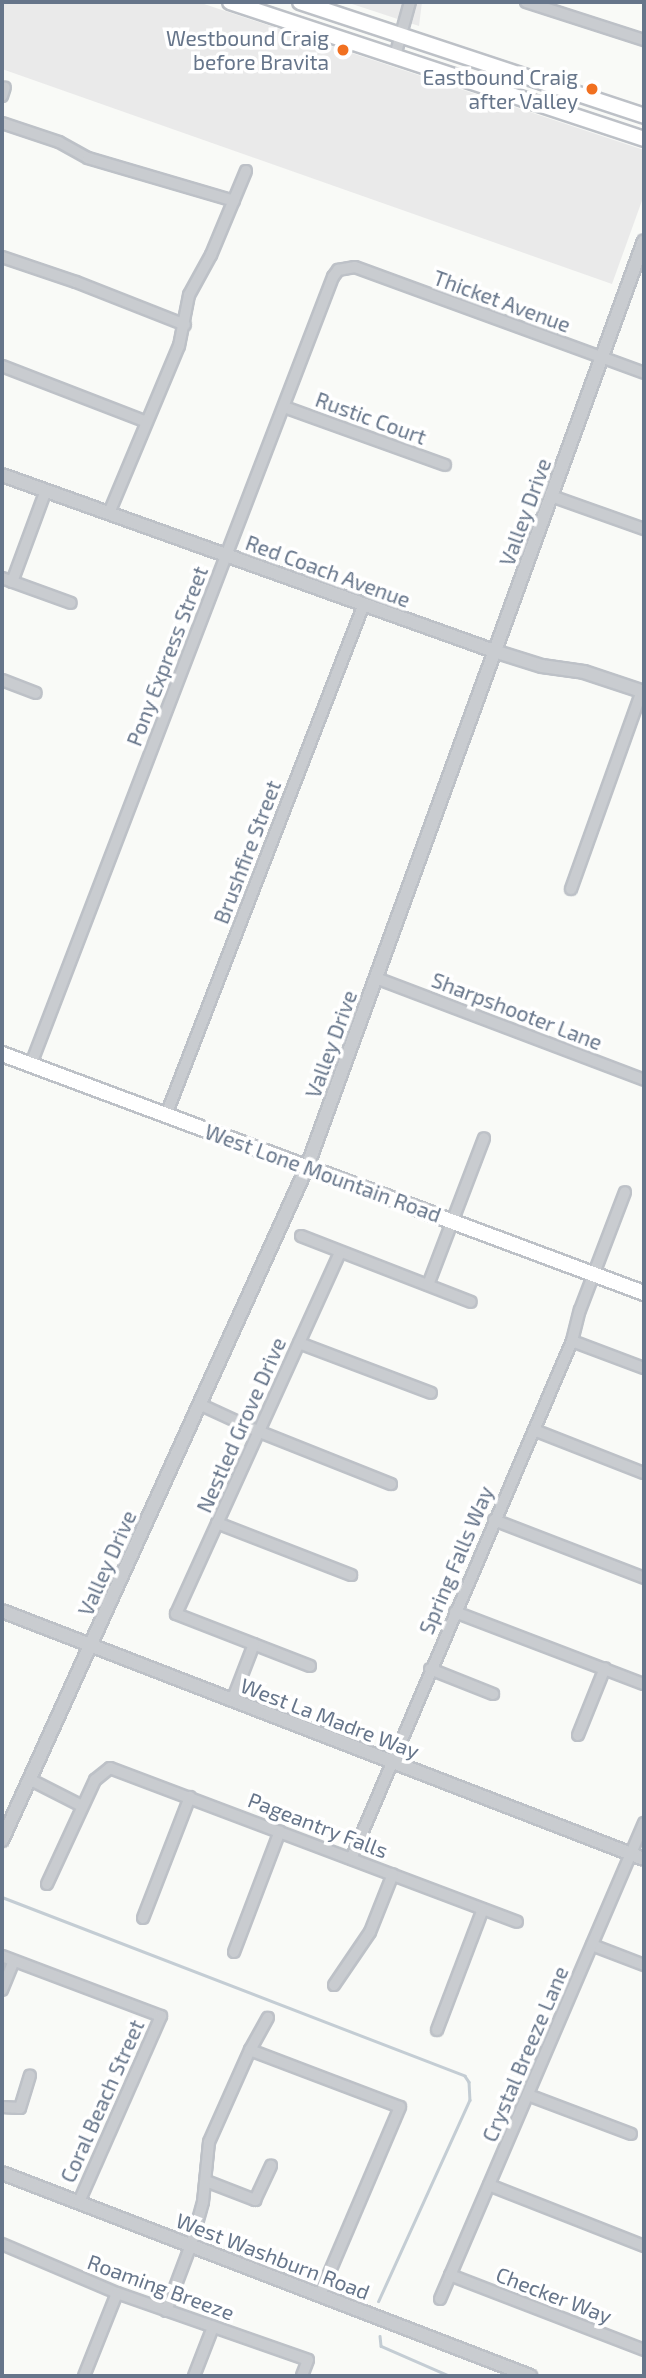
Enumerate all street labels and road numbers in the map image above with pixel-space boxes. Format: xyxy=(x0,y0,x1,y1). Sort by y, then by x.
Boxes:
street label: Thicket Avenue xyxy=(430,264,574,338)
street label: Rustic Court xyxy=(312,386,430,450)
street label: Valley Drive xyxy=(494,455,556,569)
street label: Red Coach Avenue xyxy=(242,529,414,613)
street label: Pony Express Street xyxy=(121,562,213,750)
street label: Brushfire Street xyxy=(208,777,286,927)
street label: Sharpshooter Lane xyxy=(428,967,606,1055)
street label: Valley Drive xyxy=(300,987,362,1101)
street label: West Lone Mountain Road xyxy=(201,1118,445,1228)
street label: Nestled Grove Drive xyxy=(191,1334,291,1516)
street label: Spring Falls Way xyxy=(413,1482,499,1638)
street label: Valley Drive xyxy=(72,1506,142,1620)
street label: West La Madre Way xyxy=(237,1672,423,1764)
street label: Pageantry Falls xyxy=(244,1787,392,1863)
street label: Crystal Breeze Lane xyxy=(477,1962,573,2146)
street label: Coral Beach Street xyxy=(55,2015,149,2187)
street label: West Washburn Road xyxy=(172,2207,374,2305)
street label: Roaming Breeze xyxy=(84,2249,238,2325)
street label: Checker Way xyxy=(492,2261,616,2329)

